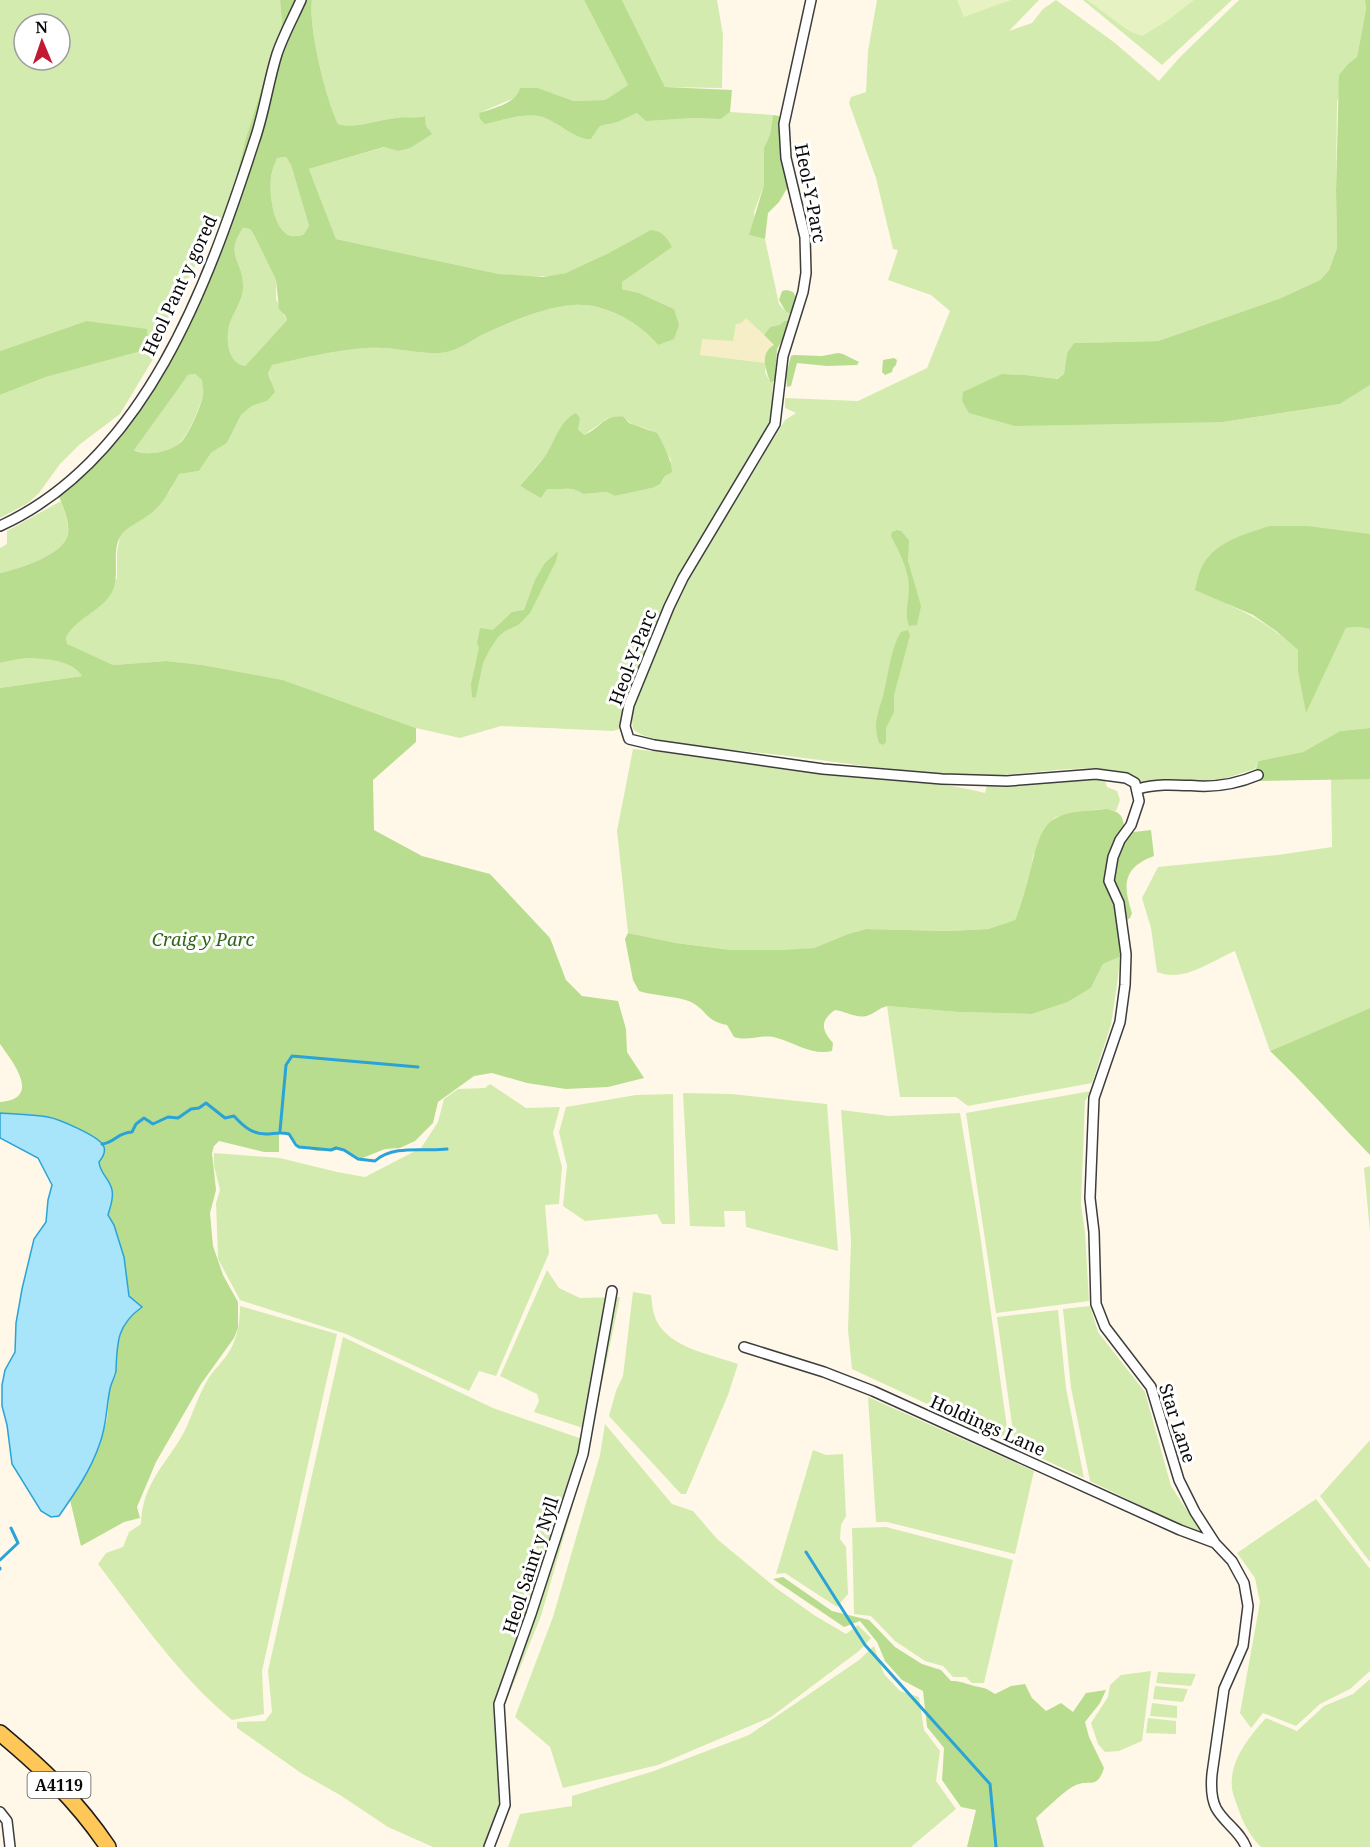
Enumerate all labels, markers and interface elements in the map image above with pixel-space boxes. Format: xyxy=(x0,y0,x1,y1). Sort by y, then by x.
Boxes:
north arrow xyxy=(12,12,72,72)
text: N xyxy=(35,16,49,38)
street label: Heol-Y-Parc xyxy=(790,141,832,245)
street label: Heol Pant y gored xyxy=(136,211,222,359)
street label: Heol-Y-Parc xyxy=(603,606,661,708)
park label: Craig y Parc xyxy=(152,927,254,951)
street label: Star Lane xyxy=(1154,1380,1202,1466)
street label: Holdings Lane xyxy=(927,1389,1049,1461)
street label: Heol Saint y Nyll xyxy=(497,1493,564,1637)
road number: A4119 xyxy=(28,1772,90,1798)

